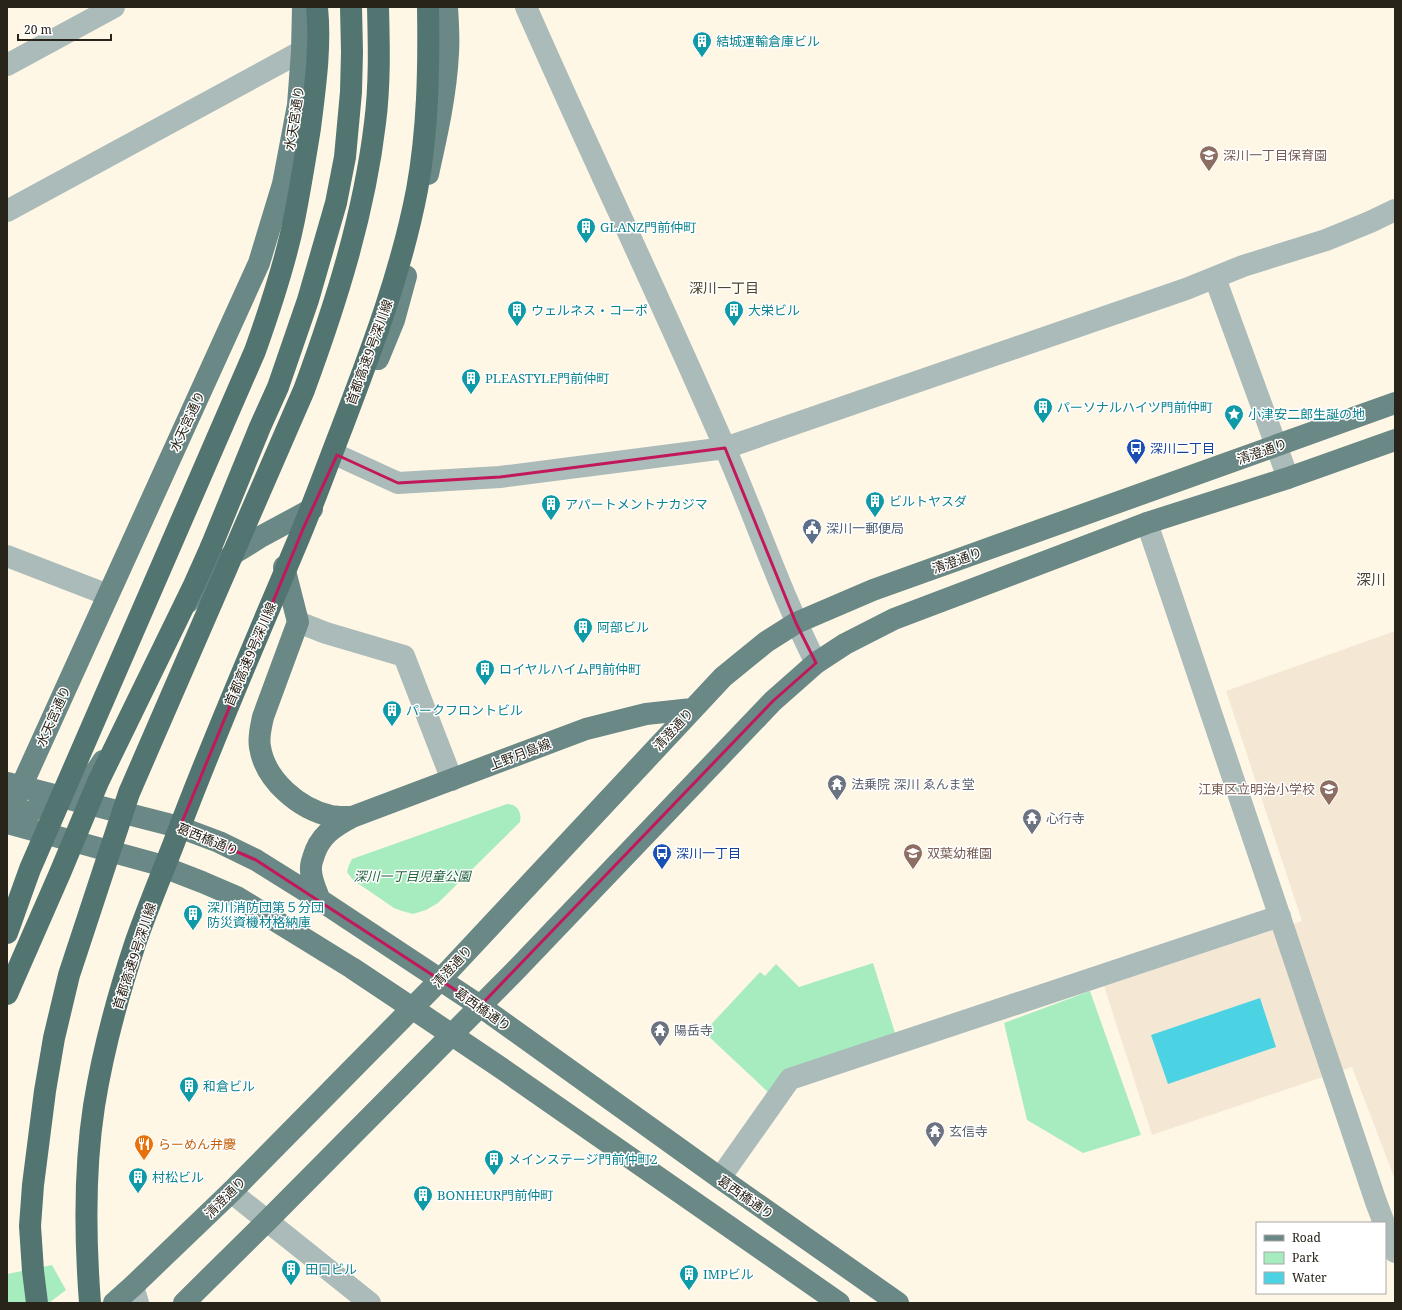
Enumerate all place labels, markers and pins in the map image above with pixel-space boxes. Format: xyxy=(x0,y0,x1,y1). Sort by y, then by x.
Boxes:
building icon: 結城運輸倉庫ビル xyxy=(691,30,713,58)
place label: 結城運輸倉庫ビル xyxy=(716,32,820,50)
school or university icon: 深川一丁目保育園 xyxy=(1198,144,1220,172)
place label: 深川一丁目保育園 xyxy=(1223,146,1327,164)
building icon: GLANZ門前仲町 xyxy=(575,216,597,244)
place label: GLANZ門前仲町 xyxy=(600,218,696,236)
building icon: ウェルネス・コーポ xyxy=(506,299,528,327)
building icon: 大栄ビル xyxy=(723,299,745,327)
place label: ウェルネス・コーポ xyxy=(531,301,648,319)
place label: 大栄ビル xyxy=(748,301,800,319)
building icon: PLEASTYLE門前仲町 xyxy=(460,367,482,395)
place label: PLEASTYLE門前仲町 xyxy=(485,369,609,387)
building icon: パーソナルハイツ門前仲町 xyxy=(1032,396,1054,424)
place label: パーソナルハイツ門前仲町 xyxy=(1057,398,1213,416)
place icon: 小津安二郎生誕の地 xyxy=(1223,403,1245,431)
place label: 小津安二郎生誕の地 xyxy=(1248,405,1365,423)
bus stop icon: 深川二丁目 xyxy=(1125,437,1147,465)
place label: 深川二丁目 xyxy=(1150,439,1215,457)
building icon: ビルトヤスダ xyxy=(864,490,886,518)
place label: ビルトヤスダ xyxy=(889,492,967,510)
building icon: アパートメントナカジマ xyxy=(540,493,562,521)
place label: アパートメントナカジマ xyxy=(565,495,708,513)
public building icon: 深川一郵便局 xyxy=(801,517,823,545)
place label: 深川一郵便局 xyxy=(826,519,904,537)
building icon: 阿部ビル xyxy=(572,616,594,644)
place label: 阿部ビル xyxy=(597,618,649,636)
building icon: ロイヤルハイム門前仲町 xyxy=(474,658,496,686)
place label: ロイヤルハイム門前仲町 xyxy=(499,660,641,678)
building icon: パークフロントビル xyxy=(381,699,403,727)
place label: パークフロントビル xyxy=(406,701,523,719)
temple icon: 法乗院 深川 ゑんま堂 xyxy=(826,773,848,801)
place label: 法乗院 深川 ゑんま堂 xyxy=(851,775,975,793)
school or university icon: 江東区立明治小学校 xyxy=(1318,778,1340,806)
place label: 江東区立明治小学校 xyxy=(1198,780,1315,798)
temple icon: 心行寺 xyxy=(1021,807,1043,835)
place label: 心行寺 xyxy=(1046,809,1085,827)
bus stop icon: 深川一丁目 xyxy=(651,842,673,870)
school or university icon: 双葉幼稚園 xyxy=(902,842,924,870)
place label: 深川一丁目 xyxy=(676,844,741,862)
place label: 双葉幼稚園 xyxy=(927,844,992,862)
place label: 深川消防団第５分団 防災資機材格納庫 xyxy=(207,898,324,931)
building icon: 深川消防団第５分団 防災資機材格納庫 xyxy=(182,903,204,931)
temple icon: 陽岳寺 xyxy=(649,1019,671,1047)
place label: 陽岳寺 xyxy=(674,1021,713,1039)
building icon: 和倉ビル xyxy=(178,1075,200,1103)
place label: 和倉ビル xyxy=(203,1077,255,1095)
temple icon: 玄信寺 xyxy=(924,1120,946,1148)
place label: 玄信寺 xyxy=(949,1122,988,1140)
restaurant icon: らーめん弁慶 xyxy=(133,1133,155,1161)
place label: らーめん弁慶 xyxy=(158,1135,236,1153)
building icon: メインステージ門前仲町2 xyxy=(483,1148,505,1176)
place label: メインステージ門前仲町2 xyxy=(508,1150,658,1168)
building icon: 村松ビル xyxy=(127,1166,149,1194)
place label: 村松ビル xyxy=(152,1168,204,1186)
building icon: BONHEUR門前仲町 xyxy=(412,1184,434,1212)
place label: BONHEUR門前仲町 xyxy=(437,1186,553,1204)
building icon: 田口ビル xyxy=(280,1258,302,1286)
place label: 田口ビル xyxy=(305,1260,357,1278)
building icon: IMPビル xyxy=(678,1263,700,1291)
place label: IMPビル xyxy=(703,1265,754,1283)

